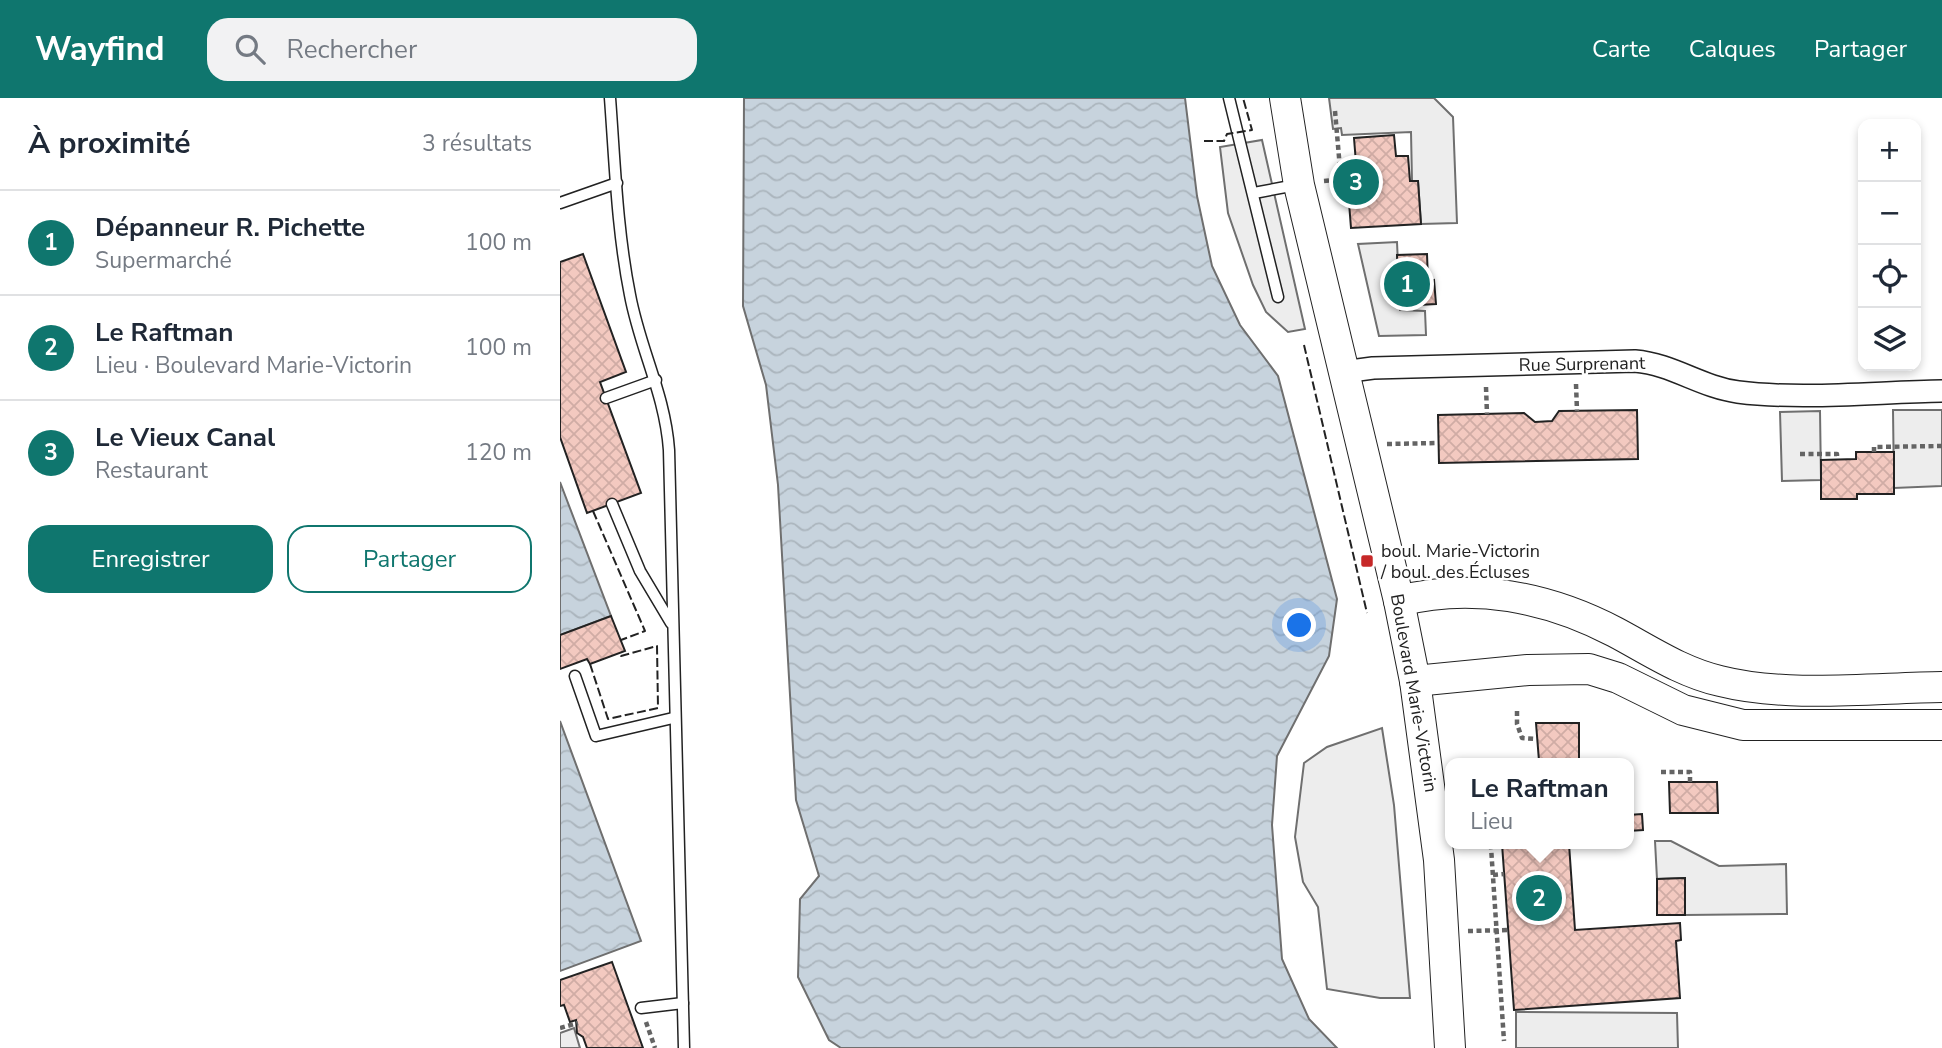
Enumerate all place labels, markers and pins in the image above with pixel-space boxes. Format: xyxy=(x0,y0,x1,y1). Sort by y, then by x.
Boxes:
pin: 3 xyxy=(1333,156,1379,208)
pin: 1 xyxy=(1384,258,1430,310)
place label: boul. Marie-Victorin / boul. des Écluses xyxy=(1380,539,1540,584)
marker: boul. Marie-Victorin / boul. des Écluses xyxy=(1359,553,1375,569)
pin: 2 xyxy=(1516,872,1562,924)

